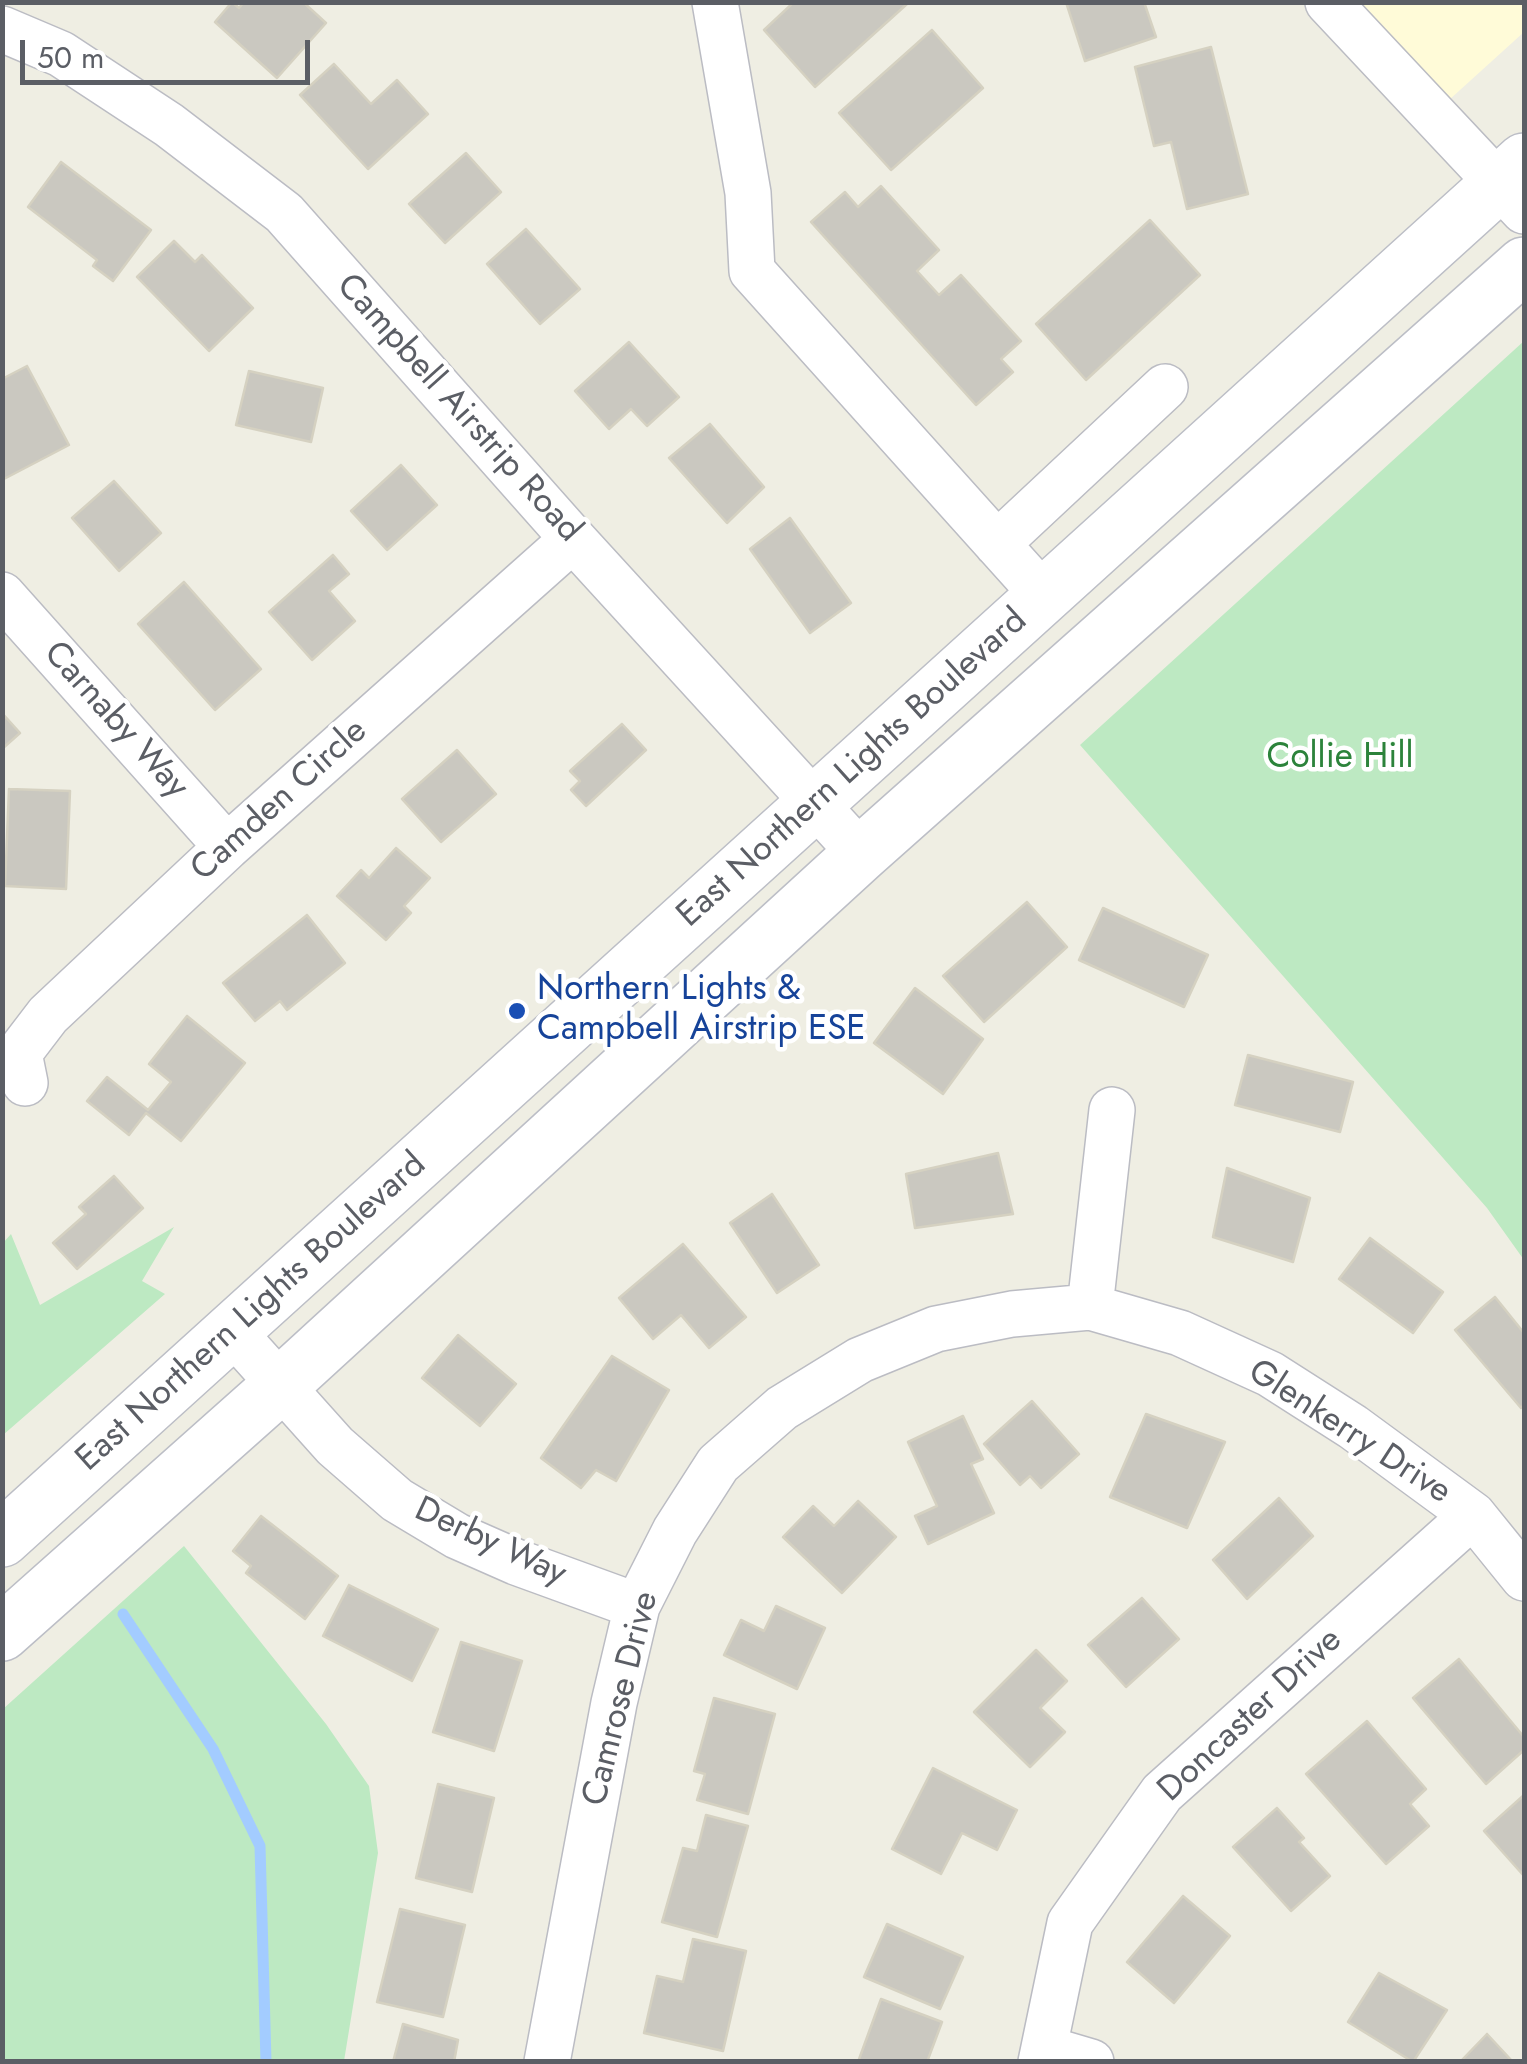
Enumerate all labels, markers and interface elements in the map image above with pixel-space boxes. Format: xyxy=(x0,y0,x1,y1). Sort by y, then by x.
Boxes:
scale bar xyxy=(25,20,315,82)
text: 50 m xyxy=(37,36,104,79)
street label: Campbell Airstrip Road xyxy=(327,266,589,552)
street label: East Northern Lights Boulevard xyxy=(670,601,1036,937)
street label: Carnaby Way xyxy=(34,634,196,808)
street label: Camden Circle xyxy=(183,711,377,891)
park label: Collie Hill xyxy=(1266,738,1414,780)
place label: Northern Lights & Campbell Airstrip ESE xyxy=(537,970,866,1052)
marker: Northern Lights & Campbell Airstrip ESE xyxy=(506,1000,528,1022)
street label: East Northern Lights Boulevard xyxy=(69,1145,435,1481)
street label: Glenkerry Drive xyxy=(1240,1352,1458,1514)
street label: Derby Way xyxy=(408,1490,572,1596)
street label: Camrose Drive xyxy=(575,1588,669,1810)
street label: Doncaster Drive xyxy=(1150,1620,1352,1812)

